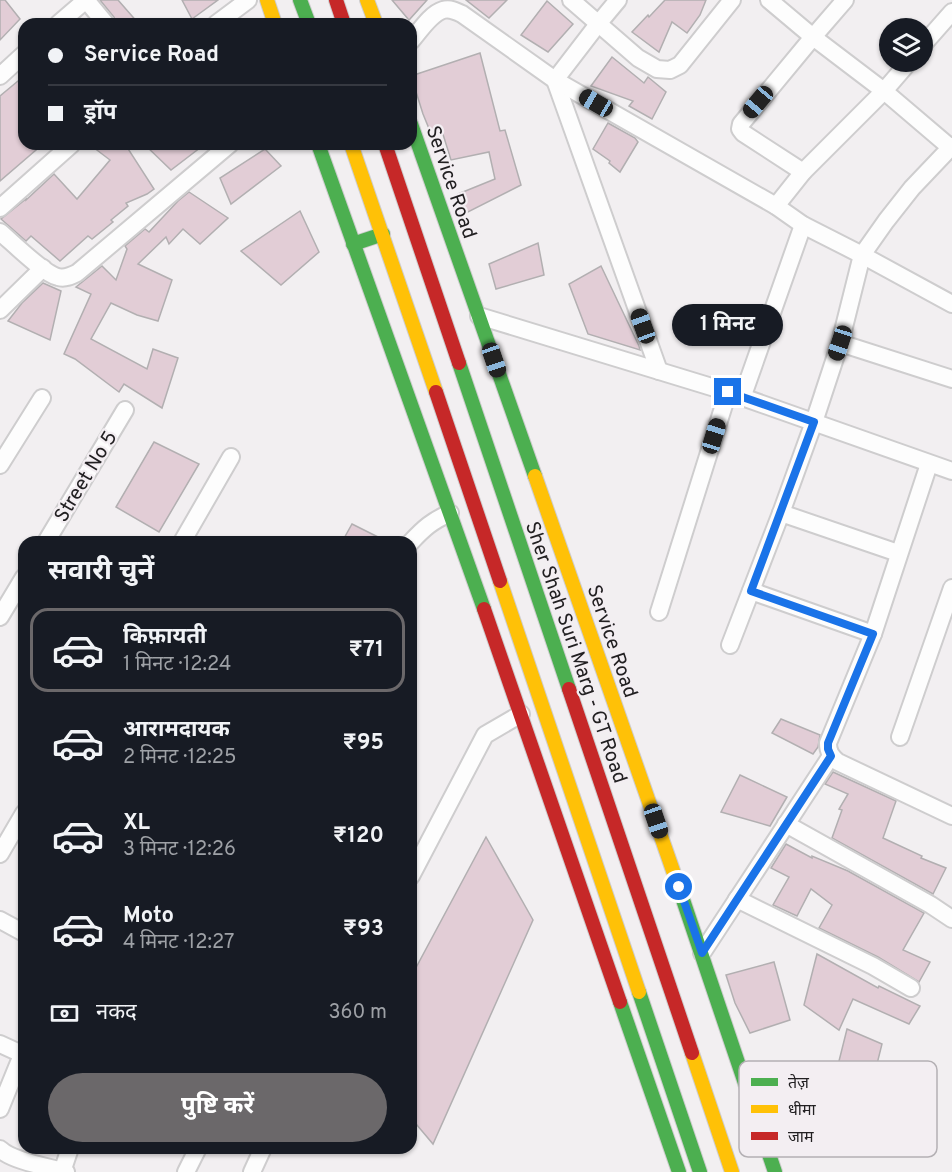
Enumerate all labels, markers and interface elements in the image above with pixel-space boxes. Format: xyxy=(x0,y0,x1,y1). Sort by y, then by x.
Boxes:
map controls xyxy=(879,18,933,72)
button: layers xyxy=(879,18,933,72)
text: Service Road xyxy=(84,42,219,69)
car xyxy=(740,82,776,122)
car xyxy=(576,86,616,120)
text: ड्रॉप xyxy=(84,100,117,127)
street label: Service Road xyxy=(419,123,482,243)
callout: 1 मिनट xyxy=(672,305,783,347)
car xyxy=(628,306,658,346)
text: 1 मिनट xyxy=(700,312,755,338)
car xyxy=(826,323,854,363)
car xyxy=(480,340,508,380)
route end xyxy=(714,378,741,405)
car xyxy=(700,416,728,456)
street label: Street No 5 xyxy=(49,427,124,528)
street label: Sher Shah Suri Marg - GT Road xyxy=(518,518,632,787)
text: सवारी चुनें xyxy=(48,555,154,589)
street label: Service Road xyxy=(580,582,643,702)
icon: car xyxy=(51,623,105,677)
text: किफ़ायती xyxy=(123,624,207,651)
text: ₹71 xyxy=(349,637,384,664)
text: 1 मिनट · 12:24 xyxy=(123,652,232,678)
icon: car xyxy=(51,716,105,770)
text: आरामदायक xyxy=(123,717,230,744)
text: ₹95 xyxy=(343,730,384,757)
text: 2 मिनट · 12:25 xyxy=(123,745,237,771)
car xyxy=(642,801,670,841)
icon: car xyxy=(51,809,105,863)
text: XL xyxy=(123,810,150,837)
text: ₹120 xyxy=(333,823,384,850)
text: 3 मिनट · 12:26 xyxy=(123,837,236,863)
route start xyxy=(665,873,692,900)
icon: car xyxy=(51,902,105,956)
text: Moto xyxy=(123,903,174,930)
text: ₹93 xyxy=(343,916,384,943)
text: 4 मिनट · 12:27 xyxy=(123,930,235,956)
icon: cash xyxy=(48,997,81,1030)
text: नकद xyxy=(96,1000,137,1027)
text: 360 m xyxy=(329,1000,387,1026)
legend xyxy=(739,1061,937,1157)
button: पुष्टि करें xyxy=(48,1073,387,1142)
text: तेज़ xyxy=(788,1073,810,1094)
text: धीमा xyxy=(788,1101,817,1121)
text: जाम xyxy=(788,1128,814,1148)

